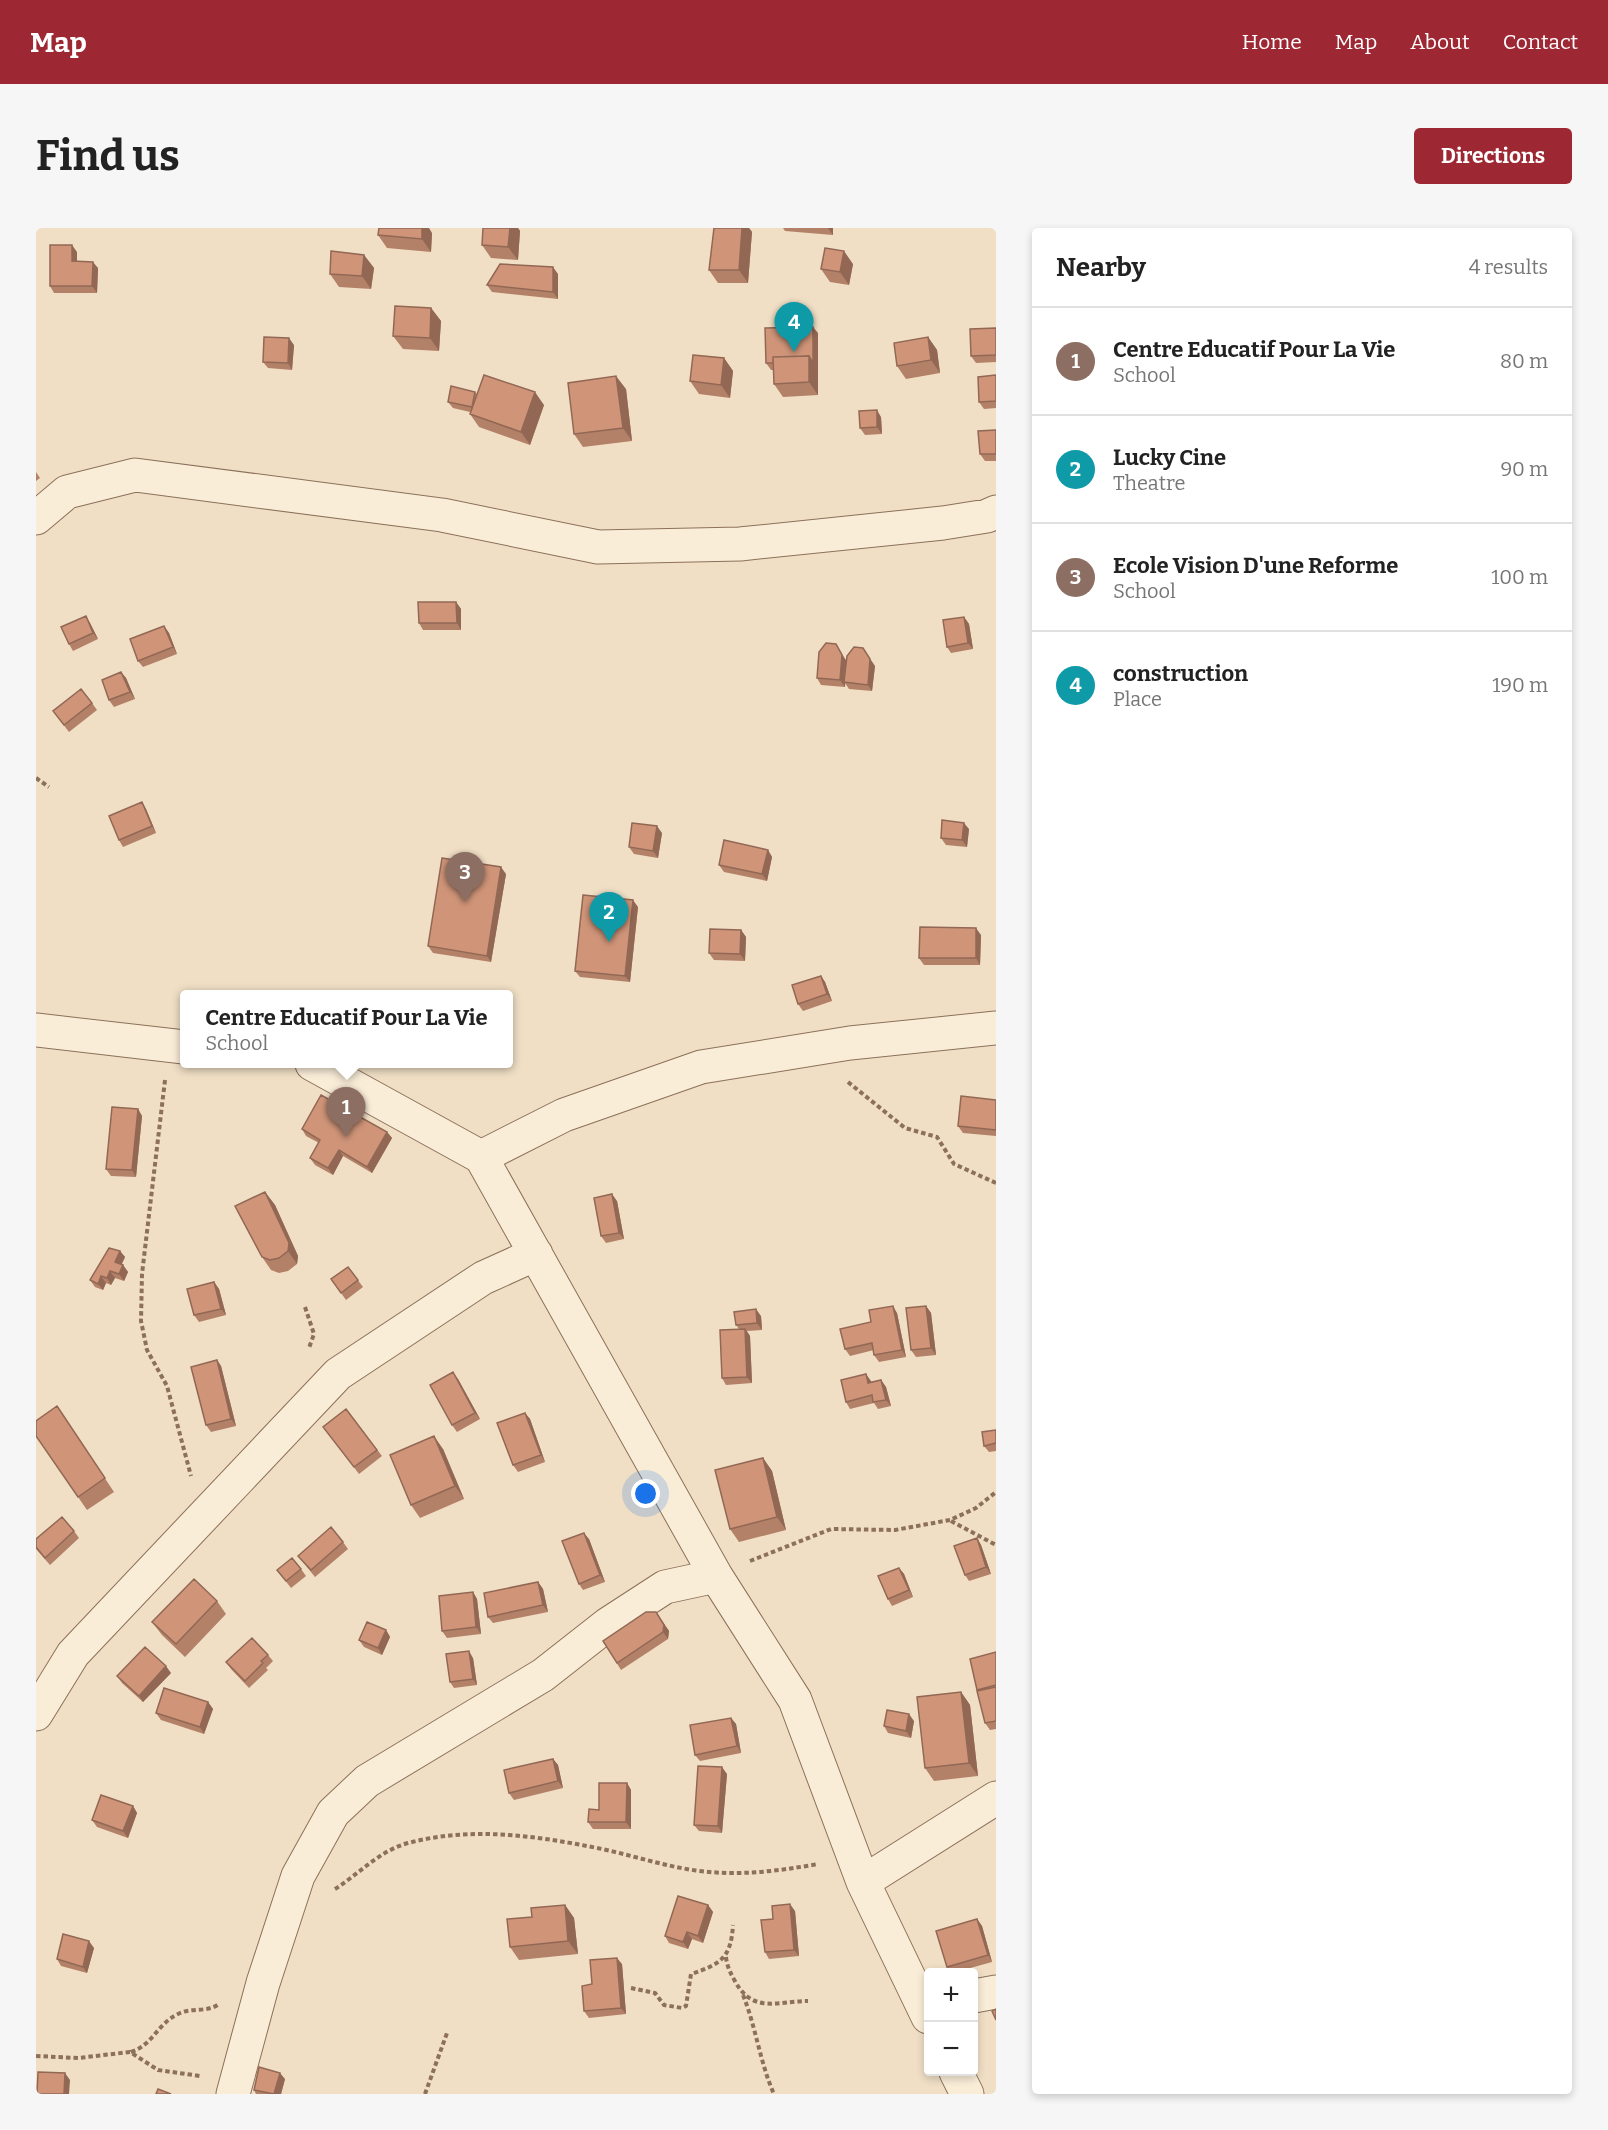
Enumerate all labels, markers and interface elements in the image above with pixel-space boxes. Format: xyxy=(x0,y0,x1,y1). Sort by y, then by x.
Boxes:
text: Map xyxy=(30,26,87,59)
text: Home xyxy=(1242,29,1302,55)
text: Map xyxy=(1335,29,1377,55)
text: About xyxy=(1410,29,1470,55)
text: Contact xyxy=(1503,29,1578,55)
button: Directions xyxy=(1414,128,1572,184)
text: Find us xyxy=(36,131,180,181)
text: Nearby xyxy=(1056,252,1146,283)
text: 4 results xyxy=(1469,255,1548,279)
pin: 4 xyxy=(774,302,813,352)
text: Centre Educatif Pour La Vie xyxy=(1113,336,1395,363)
text: 1 xyxy=(1071,349,1080,373)
text: 80 m xyxy=(1500,349,1548,373)
text: School xyxy=(1113,363,1176,387)
text: Lucky Cine xyxy=(1113,444,1226,471)
text: 2 xyxy=(1070,457,1081,481)
text: 90 m xyxy=(1500,457,1548,481)
text: Theatre xyxy=(1113,471,1185,495)
text: Ecole Vision D'une Reforme xyxy=(1113,552,1398,579)
text: 3 xyxy=(1070,565,1081,589)
text: 100 m xyxy=(1491,565,1548,589)
text: School xyxy=(1113,579,1176,603)
text: construction xyxy=(1113,660,1248,687)
text: 4 xyxy=(1069,673,1082,697)
text: 190 m xyxy=(1492,673,1548,697)
text: Place xyxy=(1113,687,1162,711)
pin: 3 xyxy=(446,852,484,902)
pin: 2 xyxy=(590,892,628,942)
popup xyxy=(180,990,513,1068)
text: Centre Educatif Pour La Vie xyxy=(205,1004,488,1031)
text: School xyxy=(205,1031,268,1055)
pin: 1 xyxy=(326,1088,366,1137)
your location xyxy=(631,1479,660,1508)
map controls xyxy=(924,1968,978,2076)
button: + xyxy=(924,1968,978,2022)
button: − xyxy=(924,2022,978,2076)

